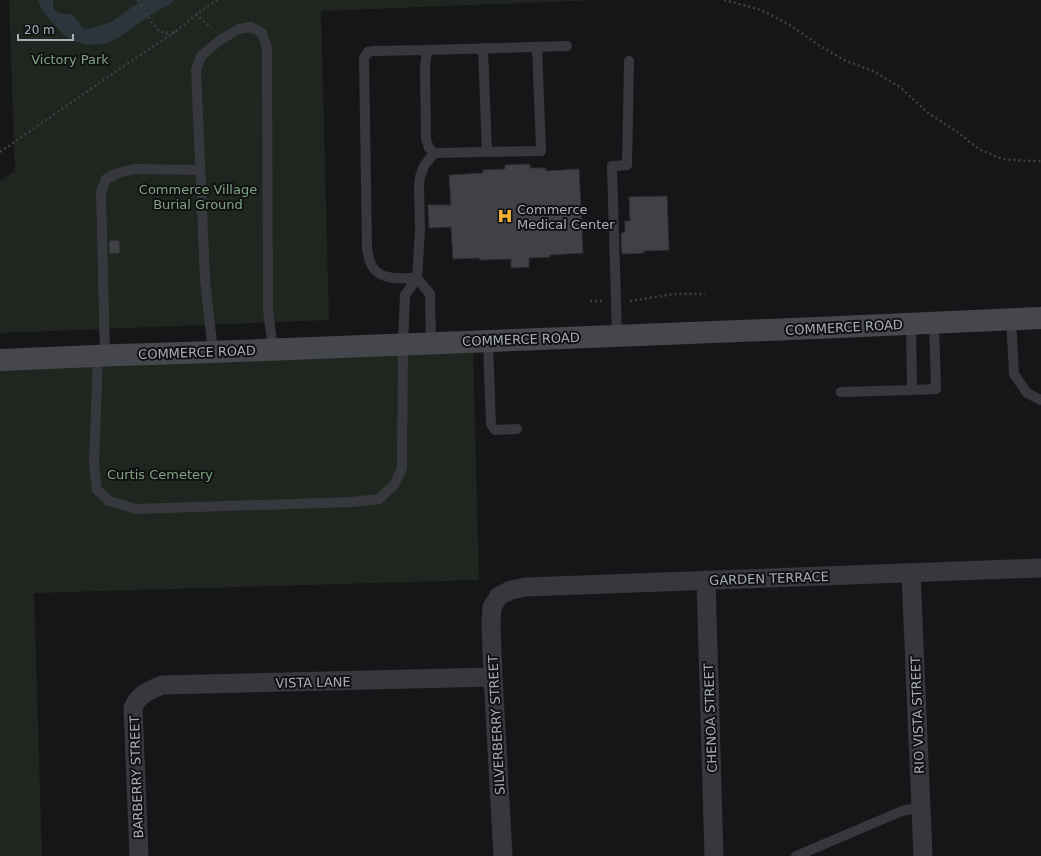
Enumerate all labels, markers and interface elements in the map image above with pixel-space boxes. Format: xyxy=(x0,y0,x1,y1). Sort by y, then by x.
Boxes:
scale bar xyxy=(18,16,73,42)
text: 20 m xyxy=(24,23,55,37)
park label: Victory Park xyxy=(31,52,109,67)
park label: Commerce Village Burial Ground xyxy=(139,182,257,212)
place label: Commerce Medical Center xyxy=(517,202,615,232)
hospital icon: Commerce Medical Center xyxy=(496,207,514,225)
street label: COMMERCE ROAD xyxy=(785,317,903,338)
street label: COMMERCE ROAD xyxy=(462,330,580,349)
street label: COMMERCE ROAD xyxy=(138,343,256,362)
park label: Curtis Cemetery xyxy=(107,467,213,482)
street label: GARDEN TERRACE xyxy=(709,569,829,588)
street label: SILVERBERRY STREET xyxy=(485,655,508,795)
street label: RIO VISTA STREET xyxy=(908,656,927,774)
street label: CHENOA STREET xyxy=(701,663,720,773)
street label: VISTA LANE xyxy=(275,674,351,691)
street label: BARBERRY STREET xyxy=(127,715,146,839)

